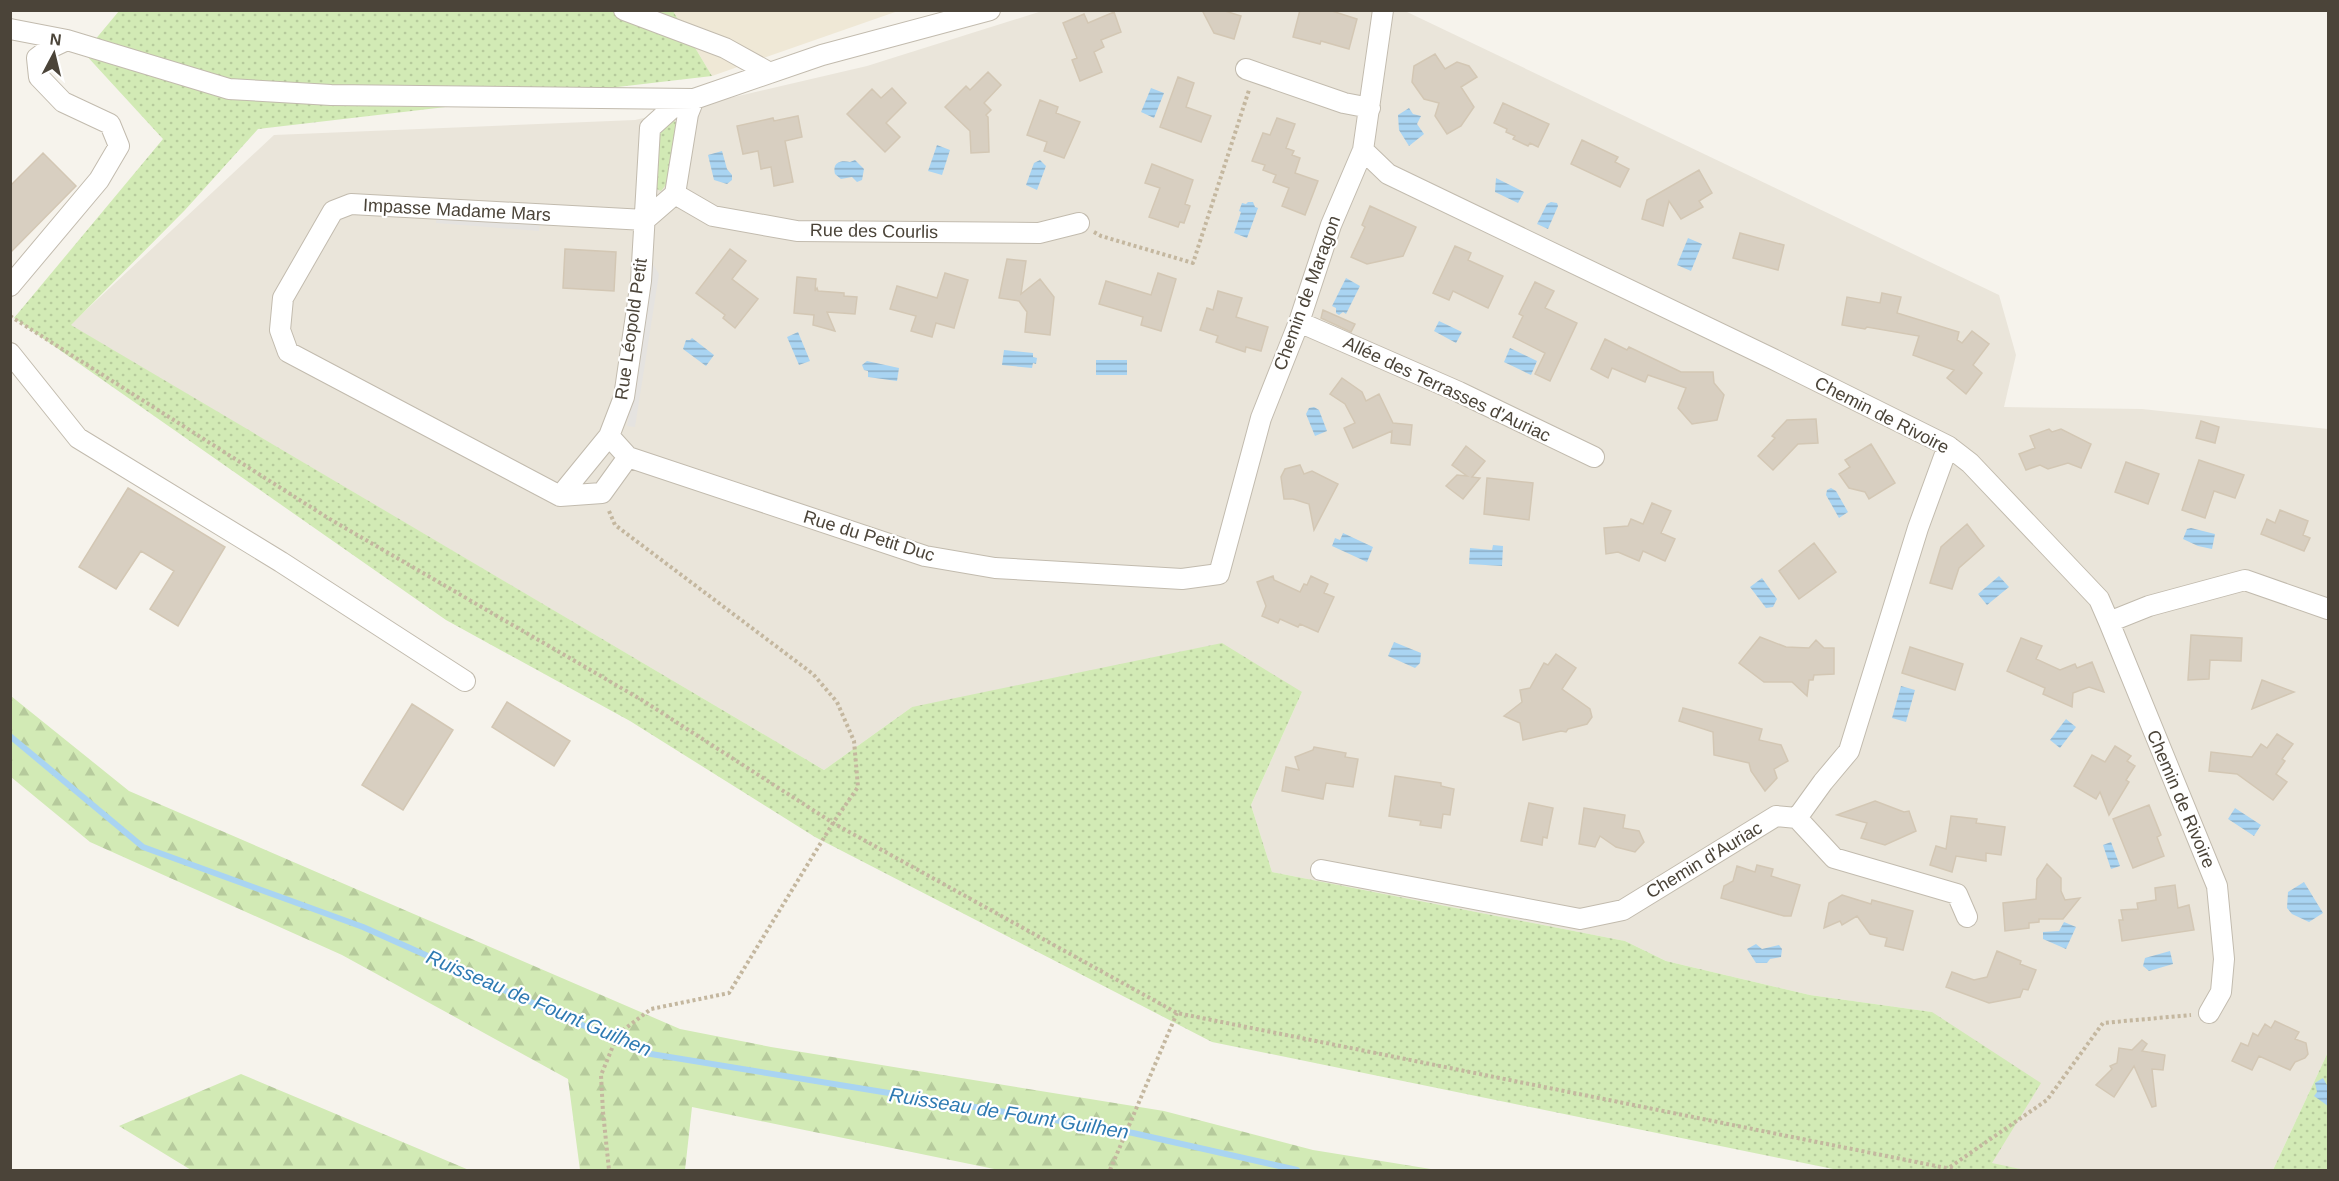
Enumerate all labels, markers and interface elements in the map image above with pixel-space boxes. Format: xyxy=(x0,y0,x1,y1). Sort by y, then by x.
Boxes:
north arrow xyxy=(24,24,84,84)
text: N xyxy=(49,30,63,49)
street label: Impasse Madame Mars xyxy=(363,195,551,225)
street label: Chemin de Maragon xyxy=(1270,213,1344,373)
street label: Rue des Courlis xyxy=(810,220,938,242)
street label: Rue Léopold Petit xyxy=(611,257,651,401)
street label: Allée des Terrasses d'Auriac xyxy=(1340,332,1554,446)
street label: Chemin de Rivoire xyxy=(1811,372,1953,458)
street label: Rue du Petit Duc xyxy=(801,507,937,565)
street label: Chemin de Rivoire xyxy=(2143,727,2219,871)
street label: Chemin d'Auriac xyxy=(1642,818,1766,902)
water label: Ruisseau de Fount Guilhen xyxy=(423,946,655,1060)
water label: Ruisseau de Fount Guilhen xyxy=(888,1083,1130,1143)

